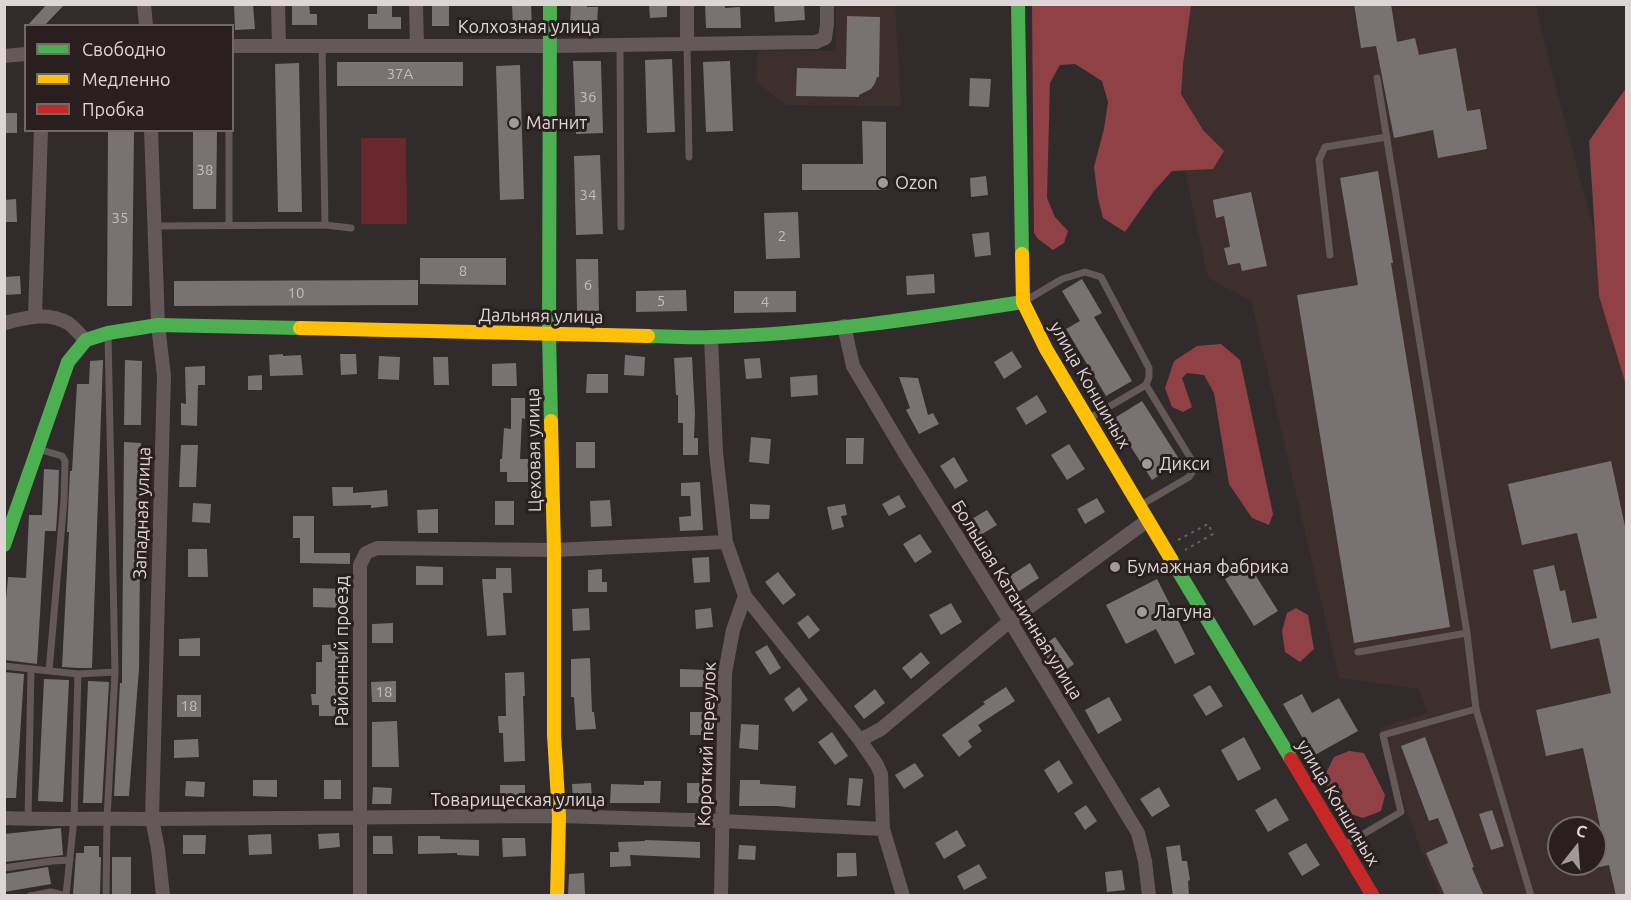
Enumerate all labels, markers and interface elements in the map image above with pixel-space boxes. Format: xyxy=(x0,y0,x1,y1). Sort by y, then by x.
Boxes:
street label: Колхозная улица xyxy=(458,16,600,38)
legend xyxy=(24,24,234,132)
text: Свободно xyxy=(82,39,166,59)
house number: 37А xyxy=(387,65,413,83)
text: Медленно xyxy=(82,69,171,89)
house number: 36 xyxy=(580,88,596,106)
text: Пробка xyxy=(82,99,145,119)
place label: Магнит xyxy=(526,112,587,134)
marker: Магнит xyxy=(507,116,521,130)
house number: 38 xyxy=(197,161,213,179)
place label: Ozon xyxy=(895,172,938,194)
marker: Ozon xyxy=(876,176,890,190)
house number: 34 xyxy=(580,186,596,204)
house number: 35 xyxy=(112,209,128,227)
house number: 2 xyxy=(778,227,786,245)
house number: 8 xyxy=(459,262,467,280)
house number: 6 xyxy=(584,276,592,294)
house number: 10 xyxy=(288,284,304,302)
house number: 5 xyxy=(657,292,665,310)
house number: 4 xyxy=(761,293,769,311)
street label: Дальняя улица xyxy=(478,304,604,328)
street label: улица Коншиных xyxy=(1045,317,1135,453)
street label: Цеховая улица xyxy=(522,388,546,512)
street label: Западная улица xyxy=(129,447,155,579)
place label: Дикси xyxy=(1159,453,1210,475)
marker: Дикси xyxy=(1140,457,1154,471)
street label: Большая Катанинная улица xyxy=(947,496,1087,704)
place label: Бумажная фабрика xyxy=(1127,556,1289,578)
marker: Бумажная фабрика xyxy=(1108,560,1122,574)
street label: Районный проезд xyxy=(331,576,353,726)
place label: Лагуна xyxy=(1154,601,1212,623)
marker: Лагуна xyxy=(1135,605,1149,619)
street label: Короткий переулок xyxy=(693,661,721,827)
house number: 18 xyxy=(376,683,392,701)
house number: 18 xyxy=(181,697,197,715)
street label: улица Коншиных xyxy=(1292,736,1384,870)
street label: Товарищеская улица xyxy=(431,789,605,811)
north arrow xyxy=(1547,816,1607,876)
text: С xyxy=(1574,821,1589,841)

